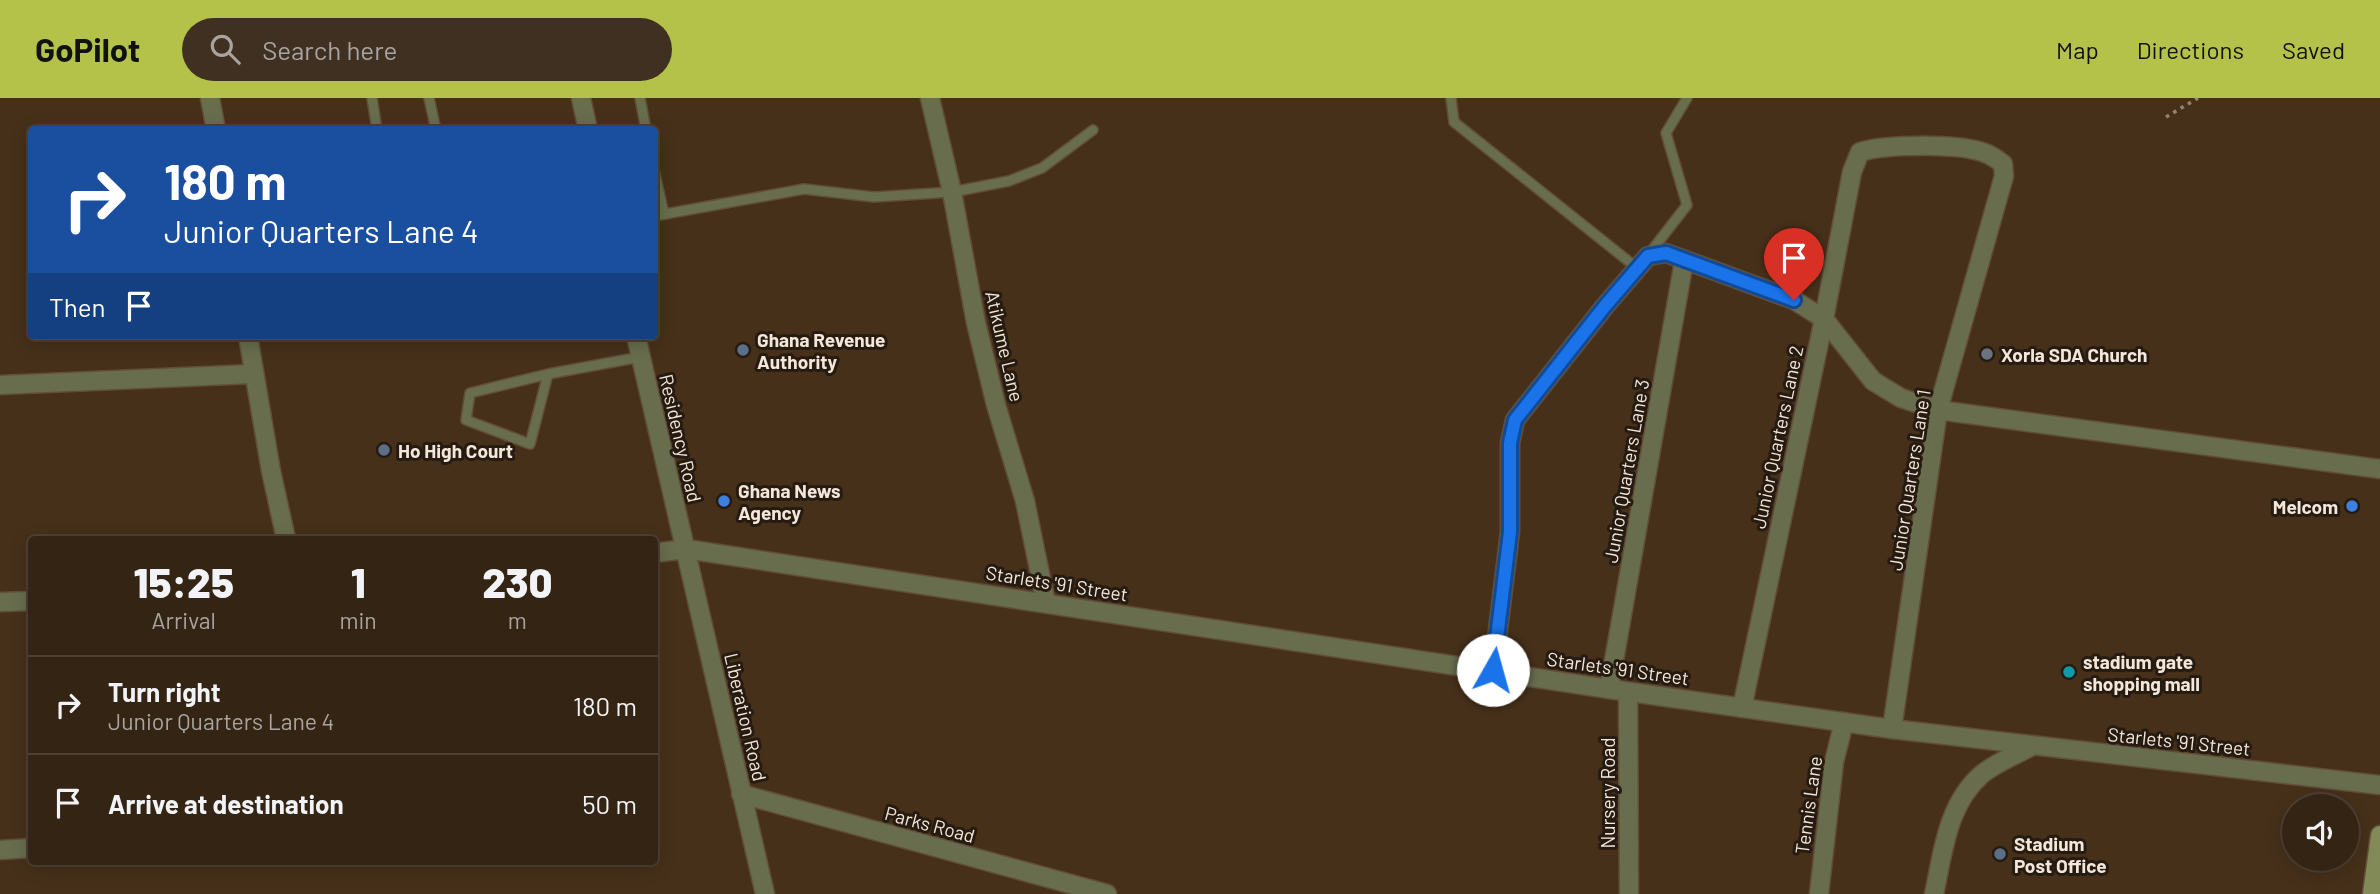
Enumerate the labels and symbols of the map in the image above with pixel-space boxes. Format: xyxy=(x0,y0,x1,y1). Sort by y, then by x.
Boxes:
pin xyxy=(1764,228,1824,300)
street label: Atikume Lane xyxy=(981,288,1029,404)
place label: Ghana Revenue Authority xyxy=(757,328,885,373)
marker: Ghana Revenue Authority xyxy=(735,342,751,358)
street label: Junior Quarters Lane 2 xyxy=(1746,343,1808,531)
place label: Xorla SDA Church xyxy=(2001,343,2147,366)
marker: Xorla SDA Church xyxy=(1979,346,1995,362)
street label: Residency Road xyxy=(655,372,707,504)
street label: Junior Quarters Lane 3 xyxy=(1599,377,1653,565)
street label: Junior Quarters Lane 1 xyxy=(1883,388,1935,572)
place label: Ho High Court xyxy=(398,439,513,462)
marker: Ho High Court xyxy=(376,442,392,458)
place label: Ghana News Agency xyxy=(738,479,841,524)
marker: Ghana News Agency xyxy=(716,493,732,509)
place label: Melcom xyxy=(2273,495,2338,518)
marker: Melcom xyxy=(2344,498,2360,514)
street label: Starlets '91 Street xyxy=(984,560,1130,606)
position arrow xyxy=(1456,633,1530,707)
street label: Starlets '91 Street xyxy=(1545,647,1691,689)
place label: stadium gate shopping mall xyxy=(2083,650,2200,695)
street label: Liberation Road xyxy=(720,651,772,783)
marker: stadium gate shopping mall xyxy=(2061,664,2077,680)
street label: Starlets '91 Street xyxy=(2107,722,2251,760)
street label: Nursery Road xyxy=(1596,737,1619,849)
street label: Tennis Lane xyxy=(1790,755,1826,855)
street label: Parks Road xyxy=(882,801,978,847)
place label: Stadium Post Office xyxy=(2014,832,2107,877)
marker: Stadium Post Office xyxy=(1992,846,2008,862)

